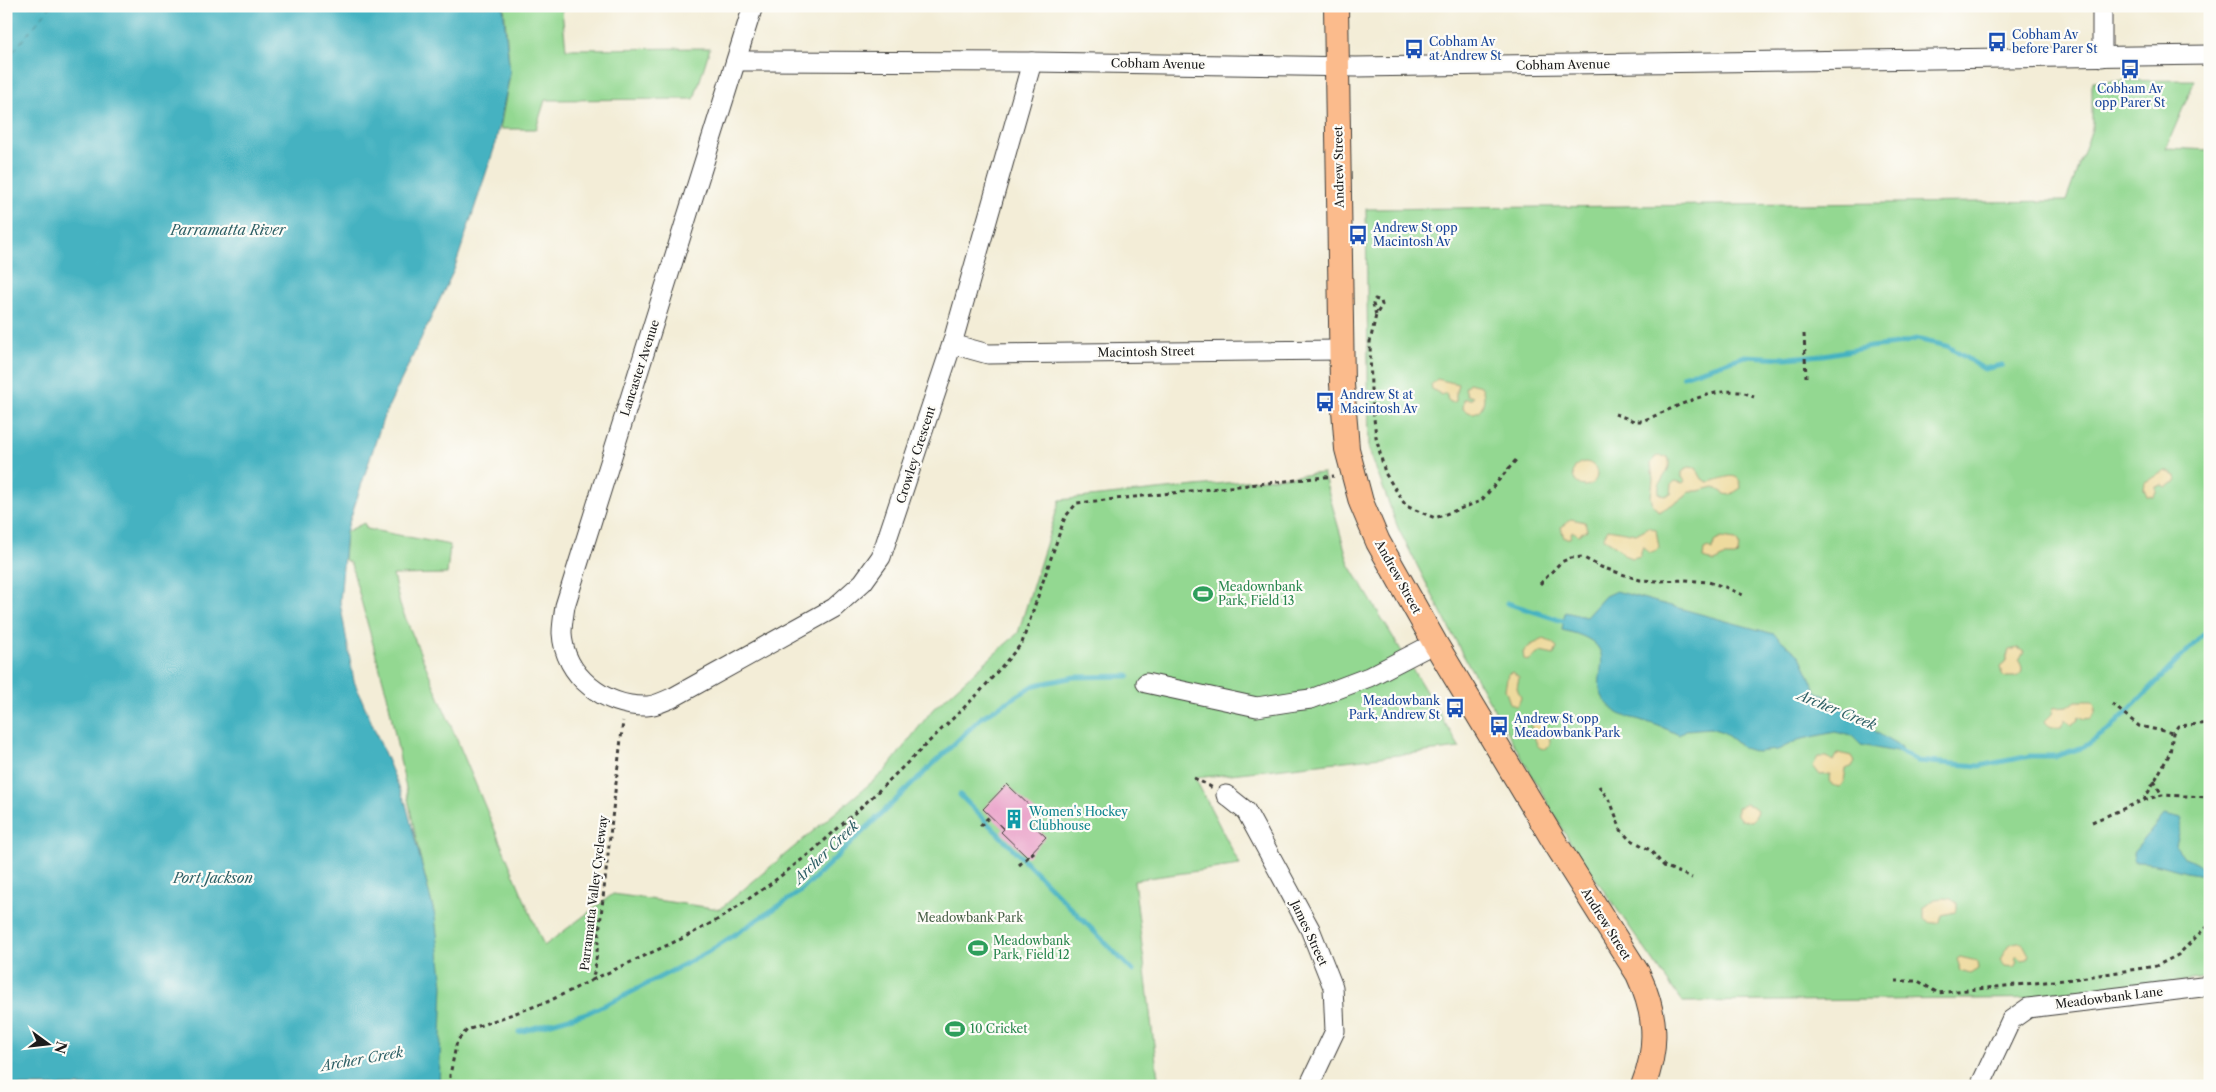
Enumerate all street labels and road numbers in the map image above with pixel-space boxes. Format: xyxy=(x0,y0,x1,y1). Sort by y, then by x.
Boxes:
street label: Cobham Avenue xyxy=(1111,55,1206,72)
street label: Cobham Avenue xyxy=(1516,56,1611,73)
street label: Andrew Street xyxy=(1330,125,1347,209)
street label: Lancaster Avenue xyxy=(617,317,662,418)
street label: Macintosh Street xyxy=(1097,343,1196,360)
street label: Crowley Crescent xyxy=(893,404,939,505)
street label: Andrew Street xyxy=(1372,536,1425,617)
street label: Parramatta Valley Cycleway xyxy=(577,814,611,972)
street label: Andrew Street xyxy=(1578,884,1635,963)
street label: James Street xyxy=(1287,896,1332,969)
street label: Meadowbank Lane xyxy=(2054,983,2164,1012)

